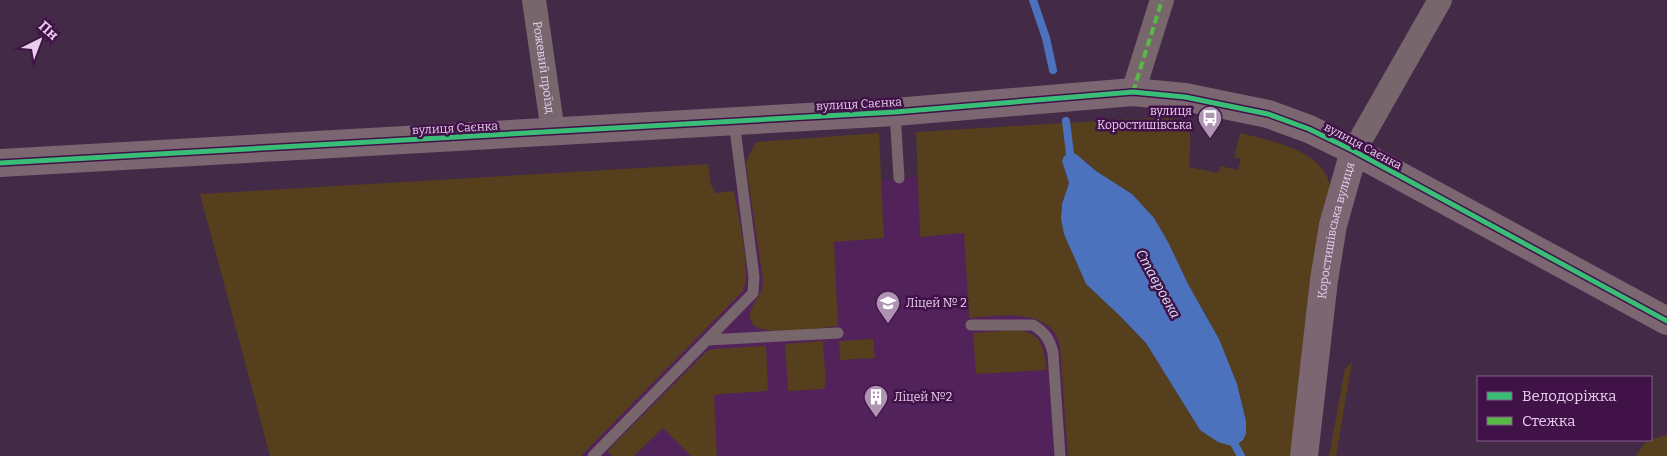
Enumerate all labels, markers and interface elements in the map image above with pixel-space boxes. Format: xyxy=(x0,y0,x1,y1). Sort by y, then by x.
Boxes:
north arrow xyxy=(15,15,65,65)
text: Пн xyxy=(35,18,62,44)
street label: Рожевий проїзд xyxy=(530,20,557,114)
street label: вулиця Саєнка xyxy=(816,95,903,113)
place label: вулиця Коростишівська xyxy=(1097,104,1192,132)
bus stop icon: вулиця Коростишівська xyxy=(1197,105,1223,139)
street label: вулиця Саєнка xyxy=(412,119,499,137)
street label: вулиця Саєнка xyxy=(1322,120,1405,173)
street label: Коростишівська вулиця xyxy=(1315,160,1358,300)
water label: Ставровка xyxy=(1132,247,1184,321)
school or university icon: Ліцей № 2 xyxy=(875,290,901,324)
place label: Ліцей № 2 xyxy=(906,296,967,310)
legend xyxy=(1477,376,1652,441)
building icon: Ліцей №2 xyxy=(863,384,889,418)
text: Велодоріжка xyxy=(1522,387,1616,405)
place label: Ліцей №2 xyxy=(894,390,952,404)
text: Стежка xyxy=(1522,412,1575,430)

